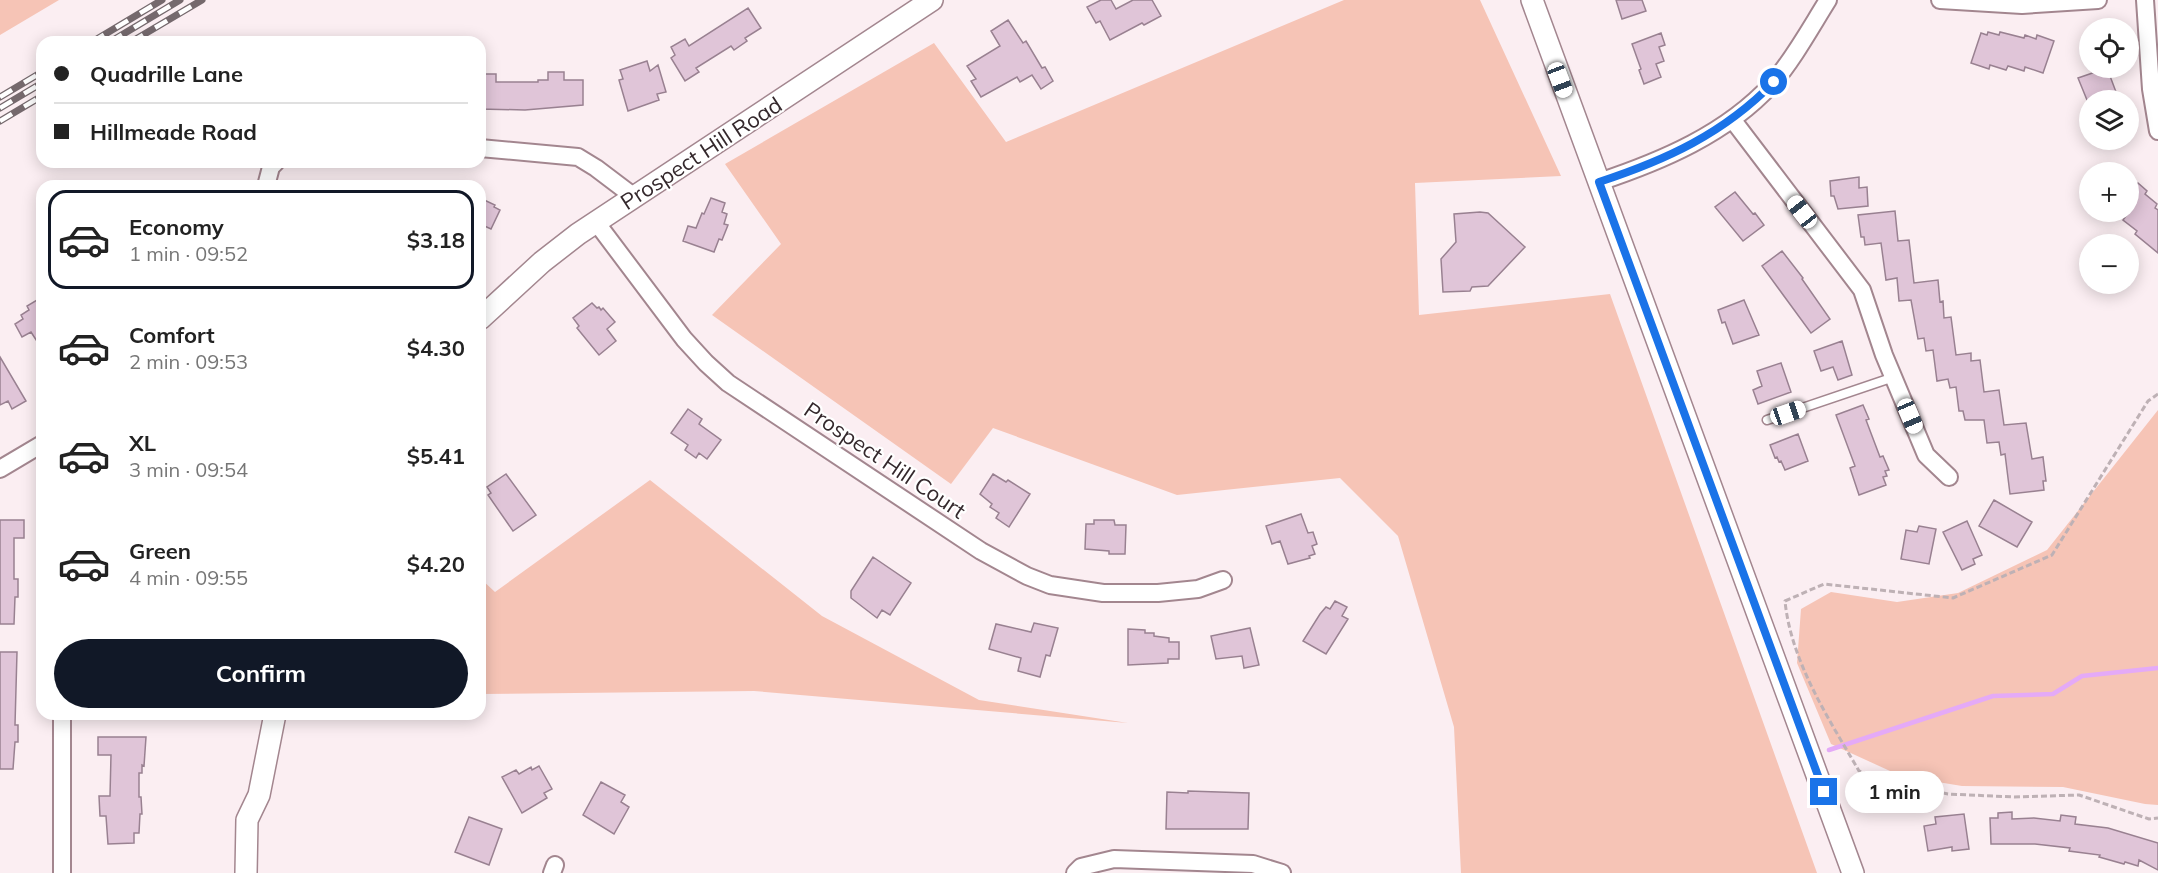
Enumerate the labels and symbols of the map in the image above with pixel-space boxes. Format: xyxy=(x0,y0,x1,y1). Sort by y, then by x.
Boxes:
car xyxy=(1545,60,1575,100)
route start xyxy=(1760,68,1787,95)
street label: Prospect Hill Road xyxy=(615,90,787,216)
car xyxy=(1784,192,1820,232)
street label: Prospect Hill Court xyxy=(799,396,971,525)
car xyxy=(1895,396,1925,436)
car xyxy=(1768,399,1808,427)
callout: 1 min xyxy=(1845,771,1944,813)
route end xyxy=(1810,778,1837,805)

